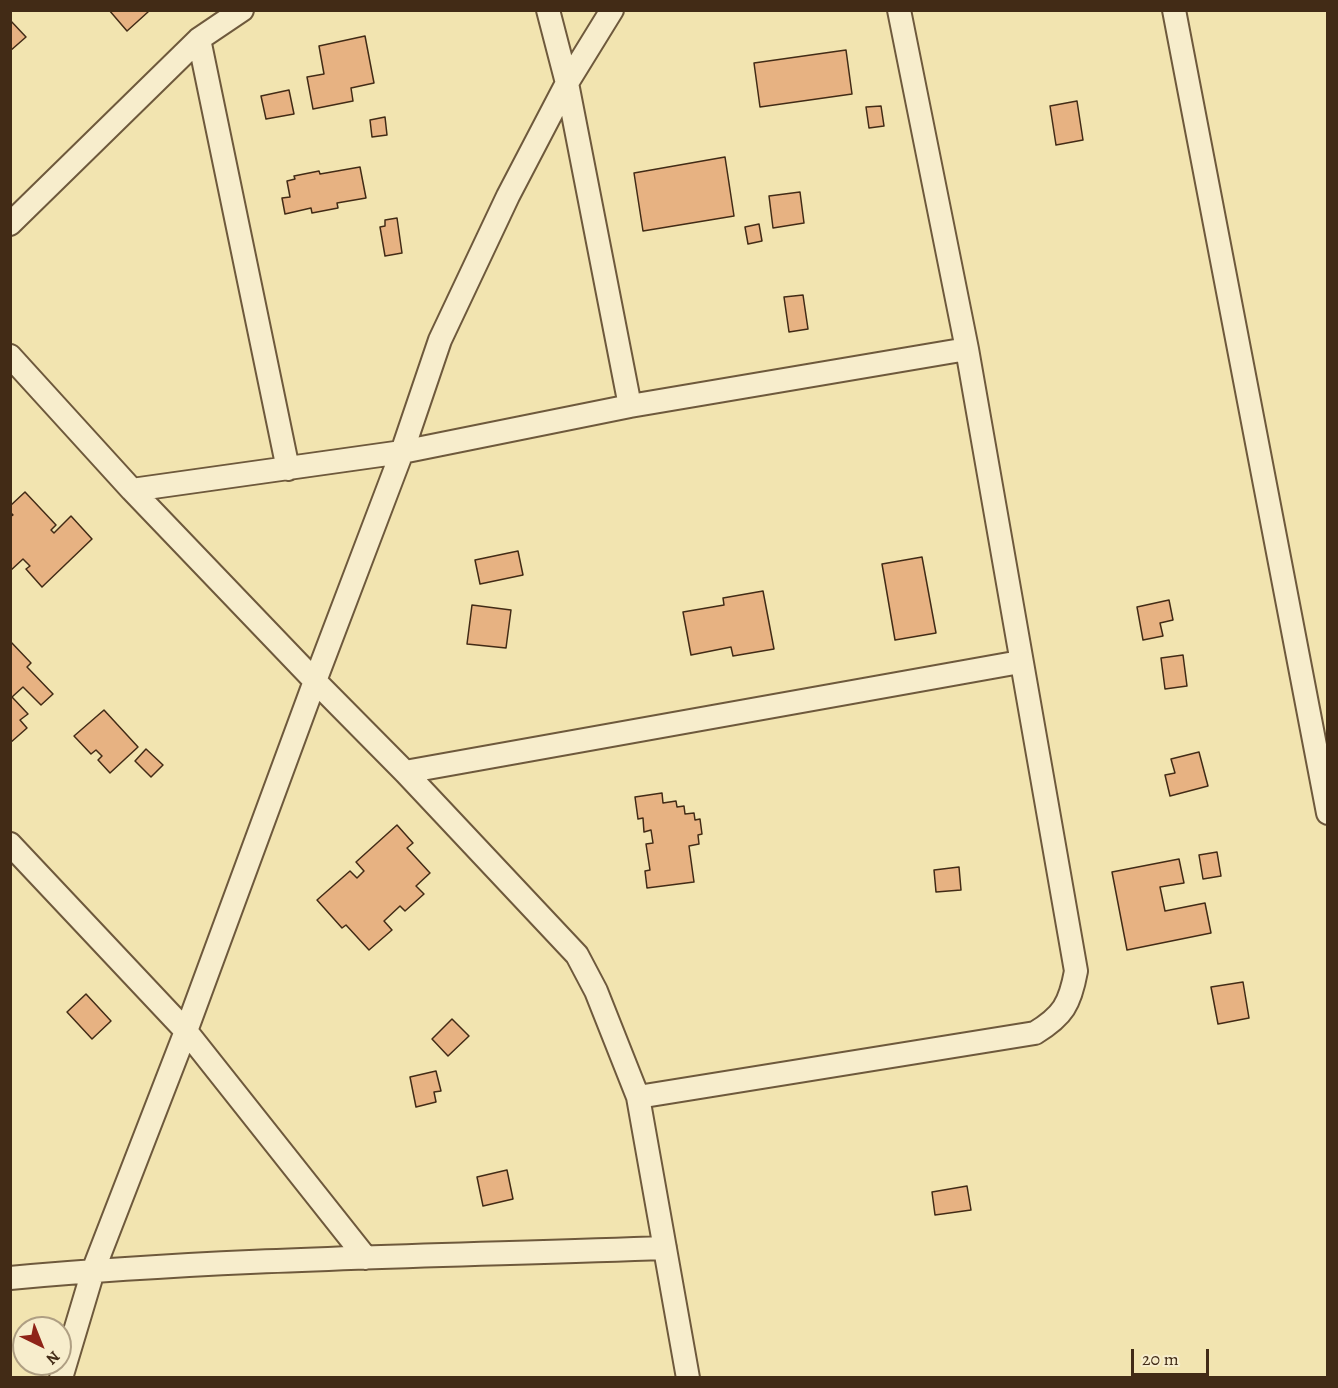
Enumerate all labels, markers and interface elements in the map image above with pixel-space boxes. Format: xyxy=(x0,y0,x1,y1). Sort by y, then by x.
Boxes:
north arrow xyxy=(12,1316,72,1376)
scale bar xyxy=(1134,1337,1212,1375)
text: N xyxy=(41,1346,65,1370)
text: 20 m xyxy=(1142,1347,1179,1371)

